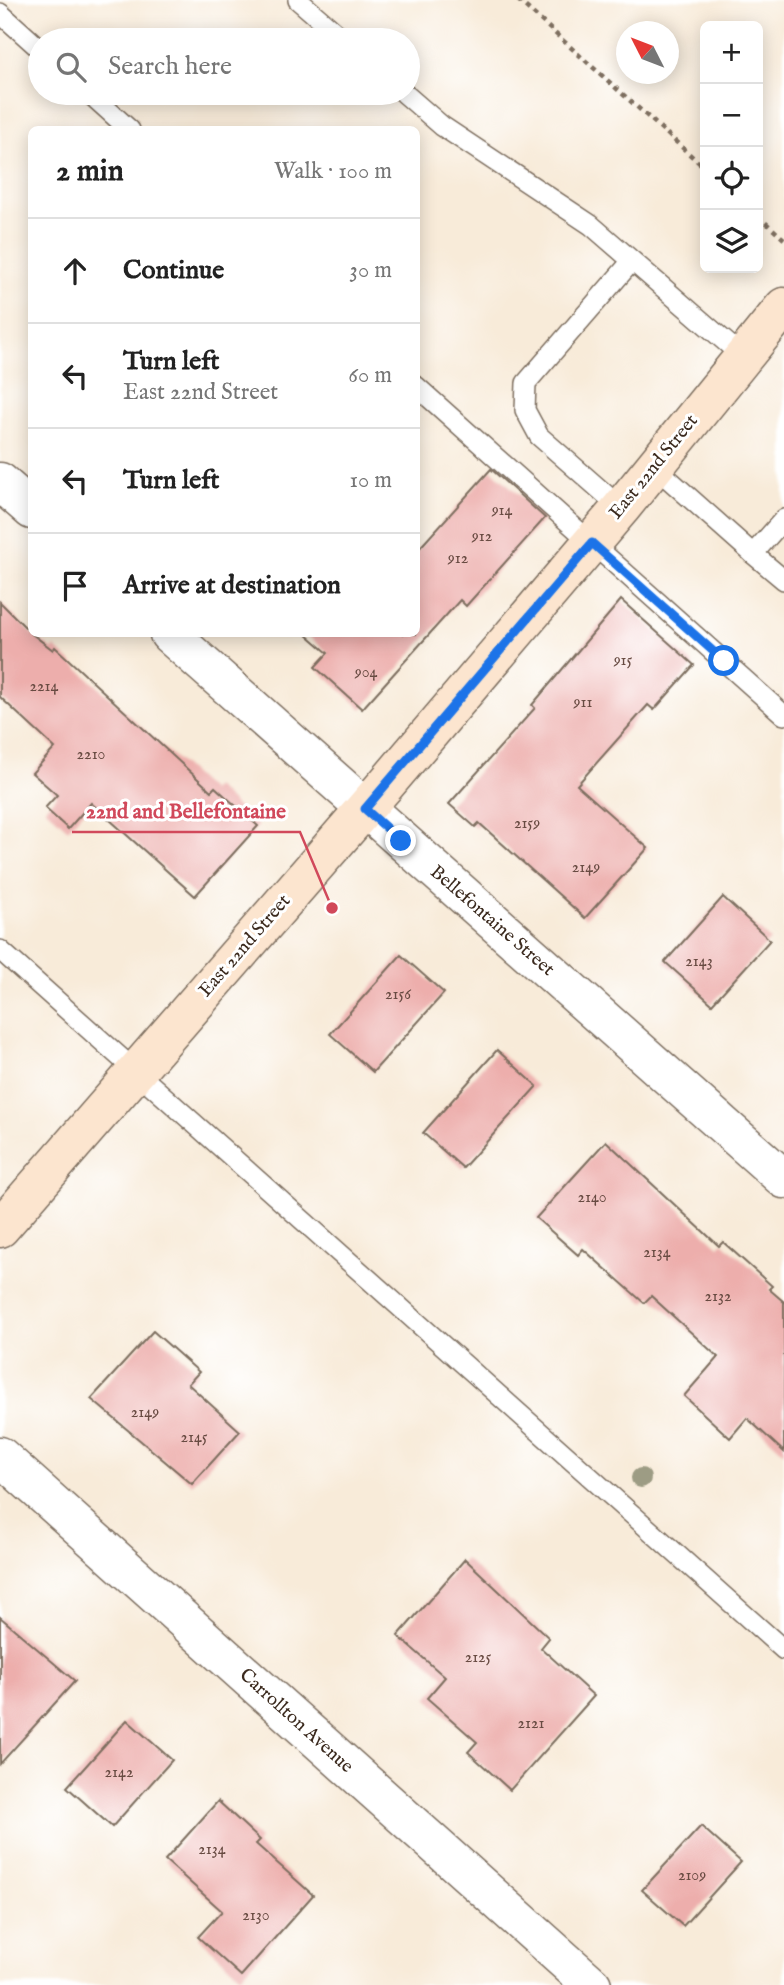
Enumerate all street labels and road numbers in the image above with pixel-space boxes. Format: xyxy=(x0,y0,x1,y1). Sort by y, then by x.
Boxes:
street label: East 22nd Street xyxy=(604,409,704,524)
street label: Bellefontaine Street xyxy=(425,860,560,982)
street label: East 22nd Street xyxy=(194,889,296,1002)
street label: Carrollton Avenue xyxy=(234,1663,358,1779)

